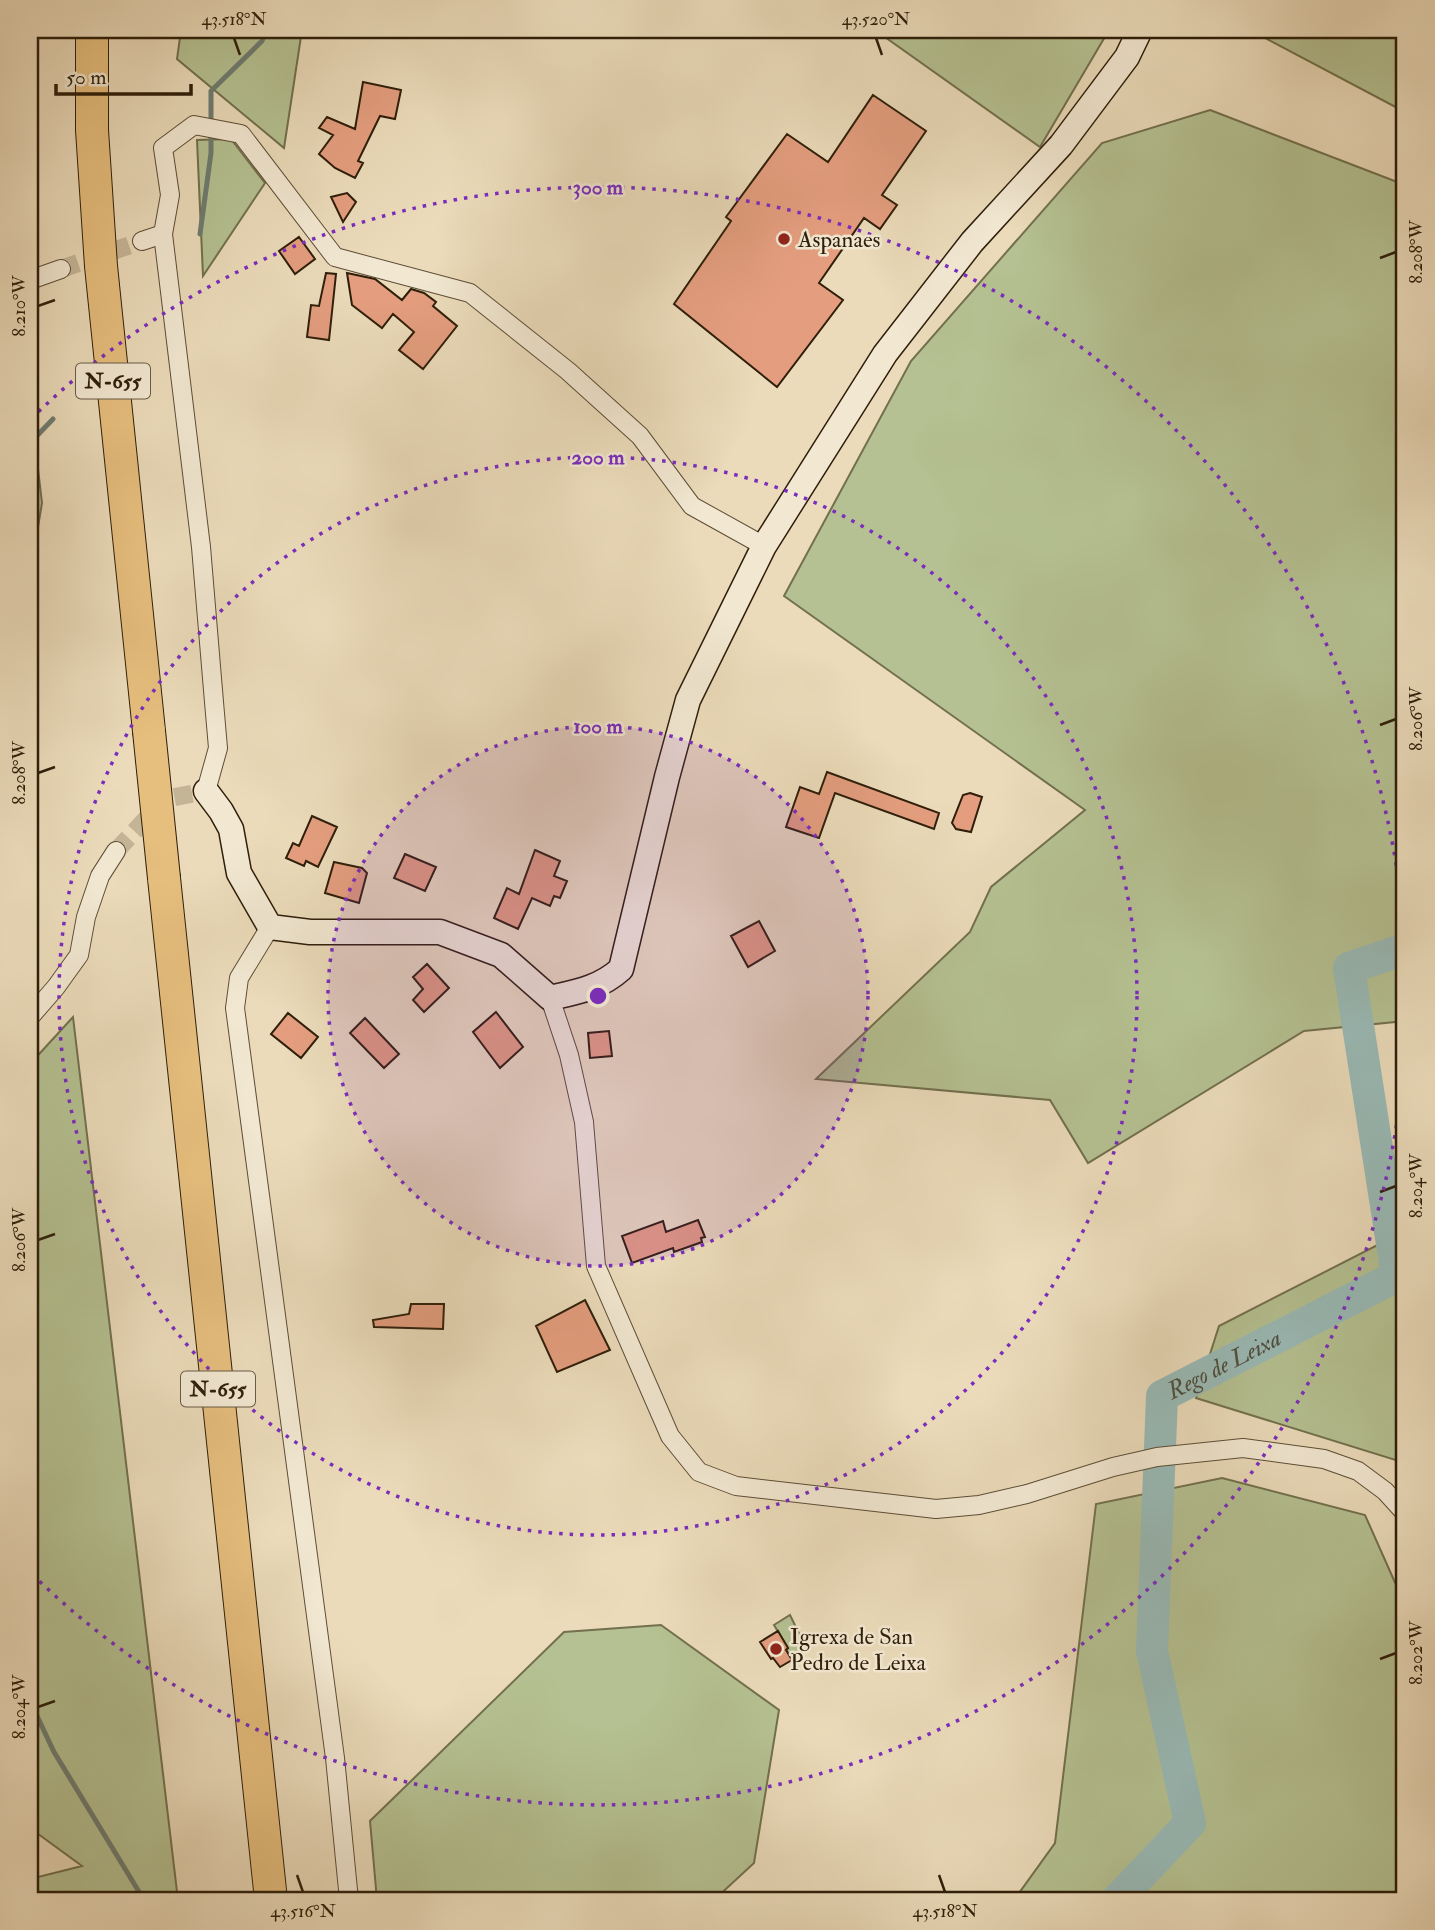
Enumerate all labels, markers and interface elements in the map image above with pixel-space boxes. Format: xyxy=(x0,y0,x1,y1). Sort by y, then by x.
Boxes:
text: 43.518°N xyxy=(201,8,267,31)
text: 43.520°N xyxy=(842,8,910,31)
scale bar xyxy=(56,52,191,96)
text: 50 m xyxy=(66,64,107,91)
text: 300 m xyxy=(573,174,624,201)
text: 8.208°W xyxy=(1405,220,1428,284)
place label: Aspanaes xyxy=(797,225,881,255)
marker: Aspanaes xyxy=(776,231,792,247)
text: 8.210°W xyxy=(8,275,31,337)
road number: N-655 xyxy=(76,364,150,398)
text: 200 m xyxy=(572,444,625,471)
text: 8.206°W xyxy=(1405,686,1428,751)
text: 100 m xyxy=(573,713,624,740)
text: 8.208°W xyxy=(8,741,31,805)
centre of rings xyxy=(586,984,610,1008)
text: 8.204°W xyxy=(1405,1153,1428,1218)
text: 8.206°W xyxy=(8,1207,31,1272)
water label: Rego de Leixa xyxy=(1161,1323,1286,1407)
road number: N-655 xyxy=(181,1372,255,1406)
text: 8.202°W xyxy=(1405,1620,1428,1685)
place label: Igrexa de San Pedro de Leixa xyxy=(790,1622,927,1677)
marker: Igrexa de San Pedro de Leixa xyxy=(768,1641,784,1657)
text: 8.204°W xyxy=(8,1674,31,1739)
text: 43.516°N xyxy=(270,1900,336,1923)
text: 43.518°N xyxy=(912,1900,978,1923)

